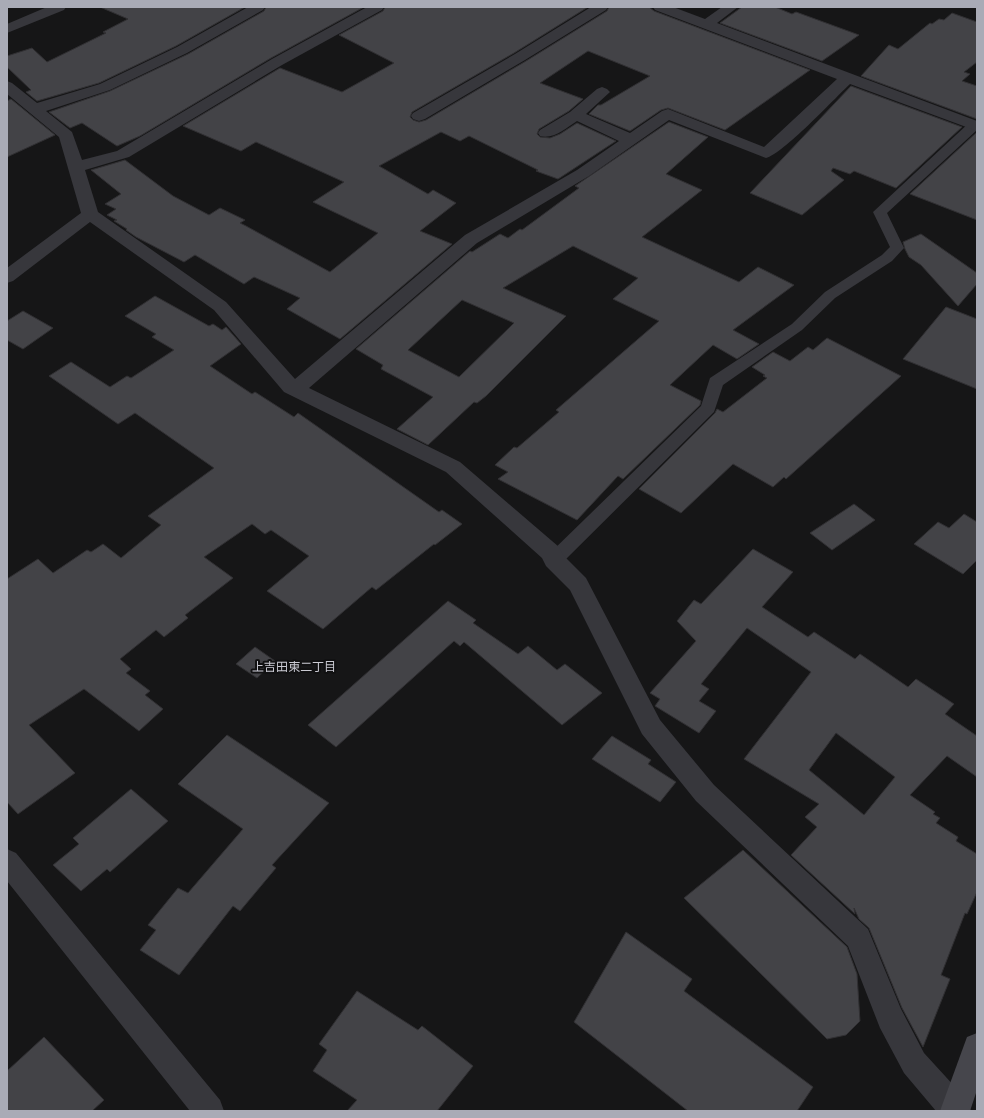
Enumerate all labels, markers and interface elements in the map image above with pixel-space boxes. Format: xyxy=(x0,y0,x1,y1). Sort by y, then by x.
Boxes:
district label: 上吉田東二丁目 xyxy=(252,657,336,676)

